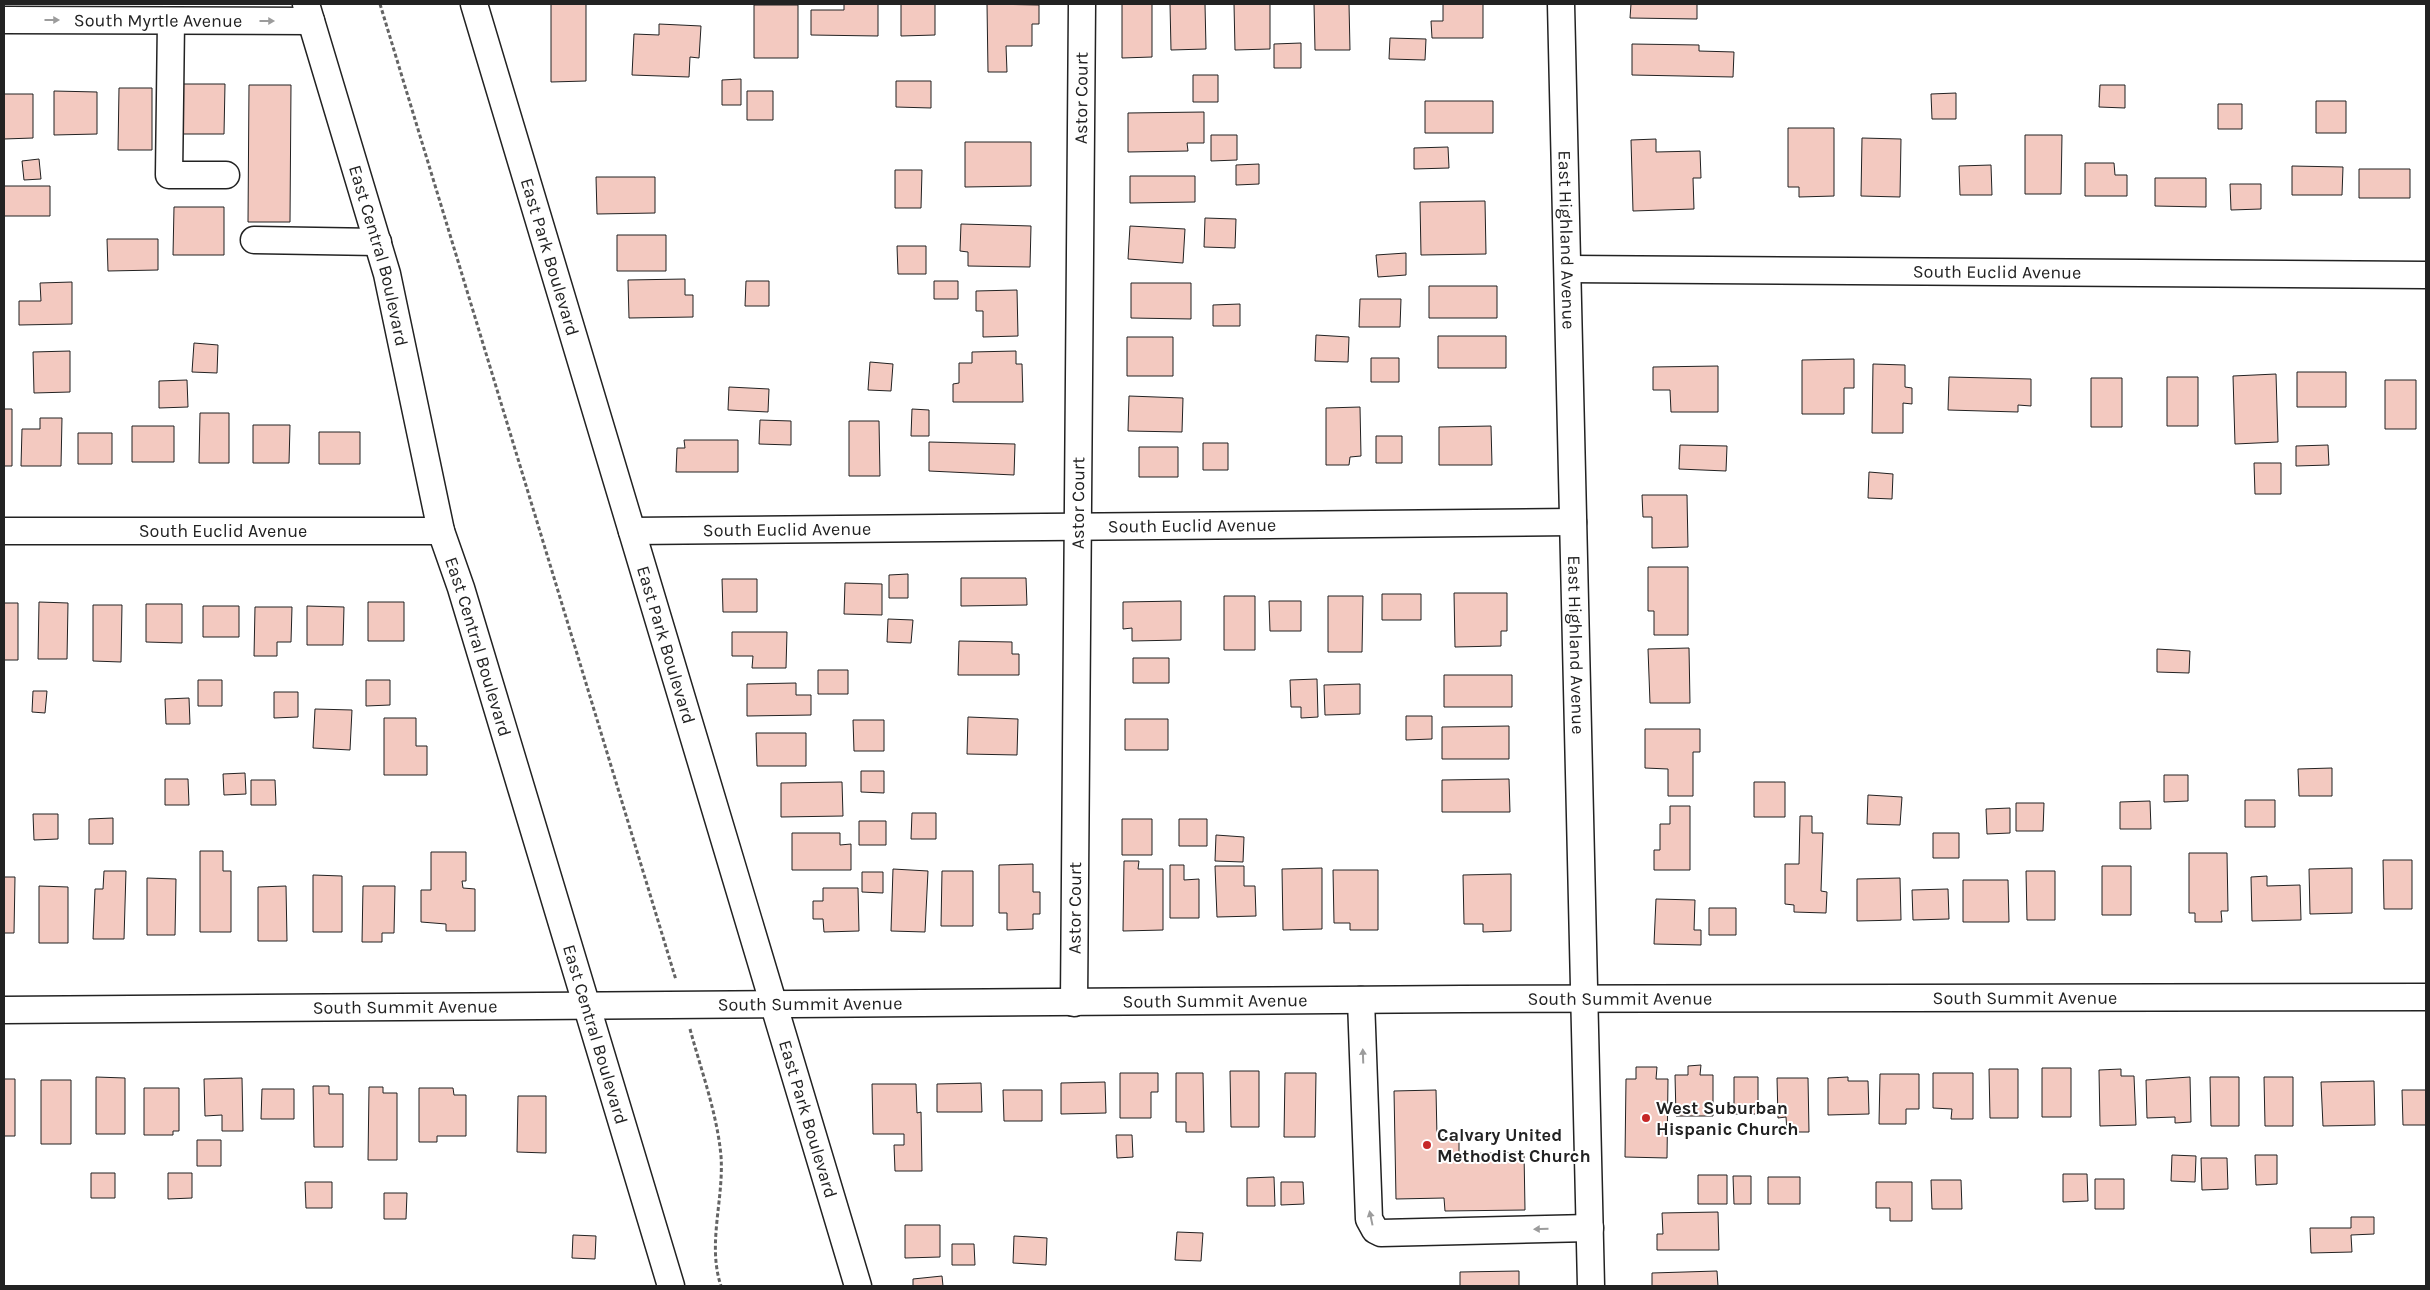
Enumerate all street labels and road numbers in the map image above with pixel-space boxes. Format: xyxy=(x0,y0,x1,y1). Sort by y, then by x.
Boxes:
street label: South Myrtle Avenue xyxy=(74,9,242,32)
street label: Astor Court xyxy=(1070,52,1093,144)
street label: East Highland Avenue xyxy=(1553,150,1580,330)
street label: East Central Boulevard xyxy=(344,162,413,348)
street label: East Park Boulevard xyxy=(516,175,584,339)
street label: South Euclid Avenue xyxy=(1913,260,2081,284)
street label: Astor Court xyxy=(1067,457,1089,549)
street label: South Euclid Avenue xyxy=(1108,514,1276,537)
street label: South Euclid Avenue xyxy=(703,518,871,541)
street label: South Euclid Avenue xyxy=(139,520,307,542)
street label: East Central Boulevard xyxy=(440,554,516,739)
street label: East Highland Avenue xyxy=(1563,555,1589,735)
street label: East Park Boulevard xyxy=(632,563,700,726)
street label: Astor Court xyxy=(1063,862,1086,954)
street label: East Central Boulevard xyxy=(558,942,633,1127)
street label: South Summit Avenue xyxy=(1528,987,1712,1010)
street label: South Summit Avenue xyxy=(1933,987,2117,1009)
street label: South Summit Avenue xyxy=(1122,989,1307,1013)
street label: South Summit Avenue xyxy=(718,992,902,1016)
street label: South Summit Avenue xyxy=(313,995,497,1019)
street label: East Park Boulevard xyxy=(774,1037,842,1201)

